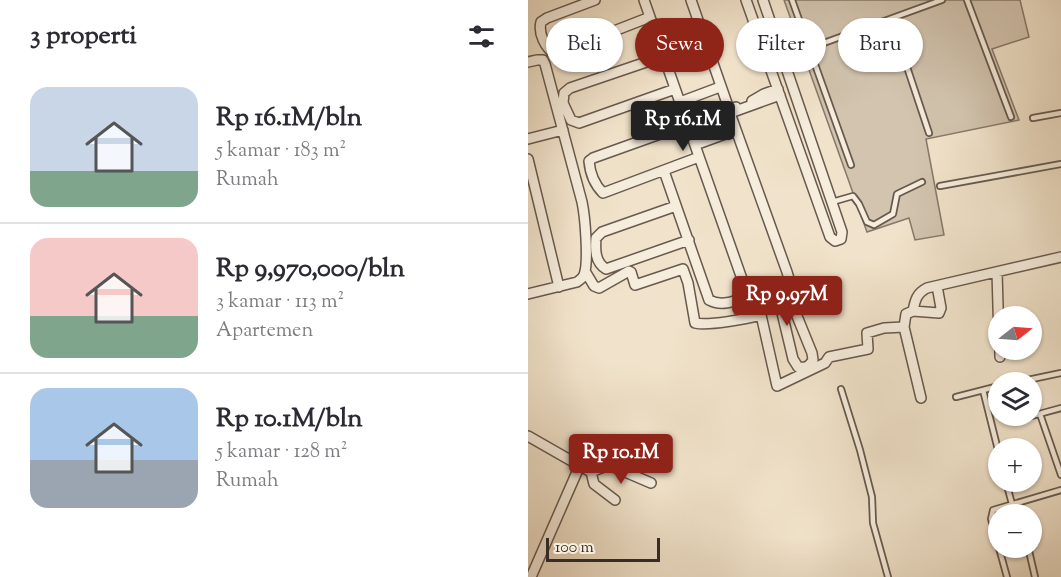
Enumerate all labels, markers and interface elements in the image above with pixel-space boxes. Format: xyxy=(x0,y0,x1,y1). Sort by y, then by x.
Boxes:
text: 3 properti xyxy=(30,18,137,55)
chip: Beli xyxy=(546,18,623,72)
chip: Sewa xyxy=(635,18,724,72)
chip: Filter xyxy=(736,18,826,72)
chip: Baru xyxy=(838,18,923,72)
icon: filters xyxy=(465,20,498,53)
text: Rp 16.1M/bln xyxy=(216,100,362,137)
pin: Rp 16.1M xyxy=(621,101,745,152)
text: Rp 16.1M xyxy=(645,106,721,135)
icon: home xyxy=(78,111,150,183)
text: 5 kamar · 183 m² xyxy=(216,137,346,166)
text: Rumah xyxy=(216,166,279,195)
text: Rp 9,970,000/bln xyxy=(216,251,405,288)
icon: home xyxy=(78,262,150,334)
pin: Rp 9.97M xyxy=(725,276,849,327)
text: Rp 9.97M xyxy=(746,281,828,310)
text: 3 kamar · 113 m² xyxy=(216,288,344,317)
north arrow xyxy=(988,306,1042,360)
map controls xyxy=(988,306,1042,558)
text: Apartemen xyxy=(216,317,313,346)
button: layers xyxy=(988,372,1042,426)
text: Rp 10.1M/bln xyxy=(216,401,363,438)
icon: home xyxy=(78,412,150,484)
pin: Rp 10.1M xyxy=(559,434,683,485)
text: 5 kamar · 128 m² xyxy=(216,438,347,467)
button: + xyxy=(988,438,1042,492)
text: Rp 10.1M xyxy=(583,439,659,468)
text: Rumah xyxy=(216,467,279,496)
button: − xyxy=(988,504,1042,558)
scale bar xyxy=(546,535,660,562)
text: 100 m xyxy=(555,537,594,560)

